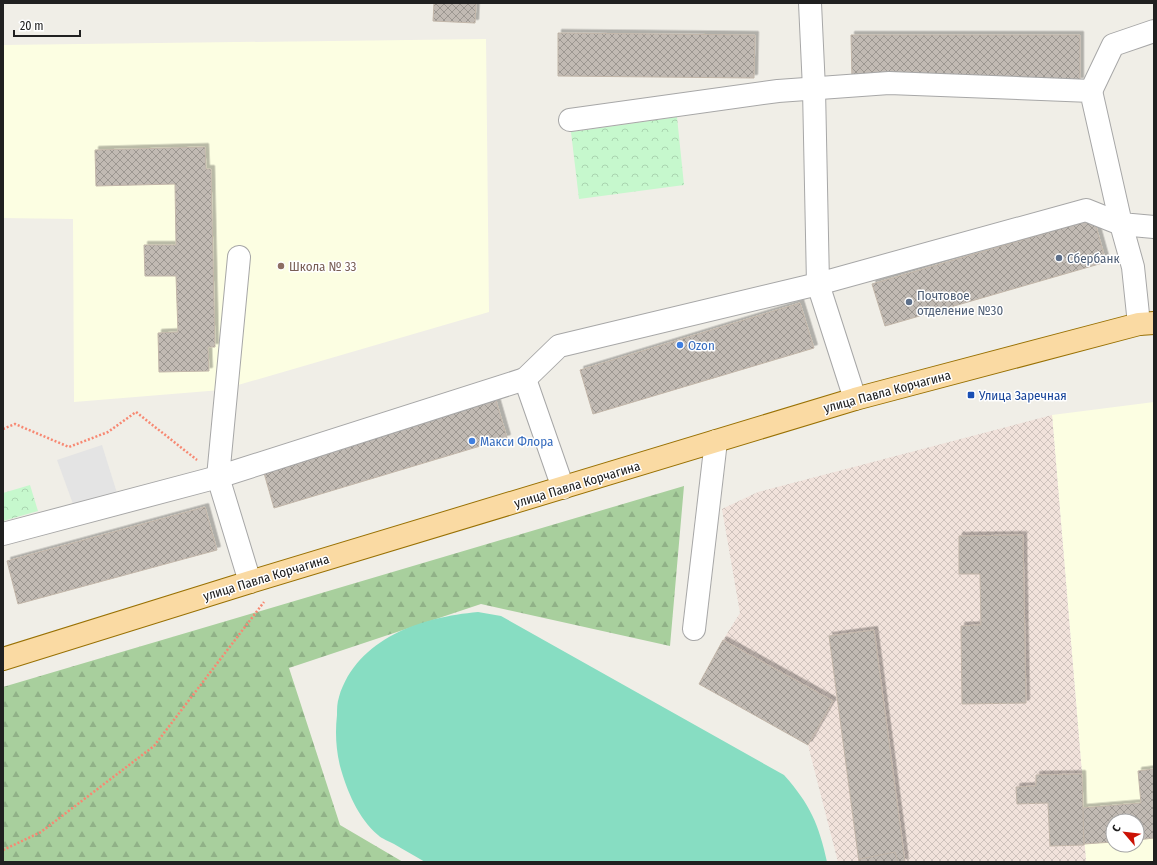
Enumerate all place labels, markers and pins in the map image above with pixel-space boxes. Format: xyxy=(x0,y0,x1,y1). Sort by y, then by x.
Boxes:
place label: Сбербанк xyxy=(1067,251,1120,266)
marker: Сбербанк xyxy=(1054,253,1064,263)
place label: Школа № 33 xyxy=(289,259,357,274)
marker: Школа № 33 xyxy=(276,261,286,271)
place label: Почтовое отделение №30 xyxy=(917,288,1003,318)
marker: Почтовое отделение №30 xyxy=(904,297,914,307)
place label: Ozon xyxy=(688,338,715,353)
marker: Ozon xyxy=(675,340,685,350)
place label: Улица Заречная xyxy=(978,388,1067,403)
marker: Улица Заречная xyxy=(966,390,976,400)
place label: Макси Флора xyxy=(480,434,553,449)
marker: Макси Флора xyxy=(467,436,477,446)

